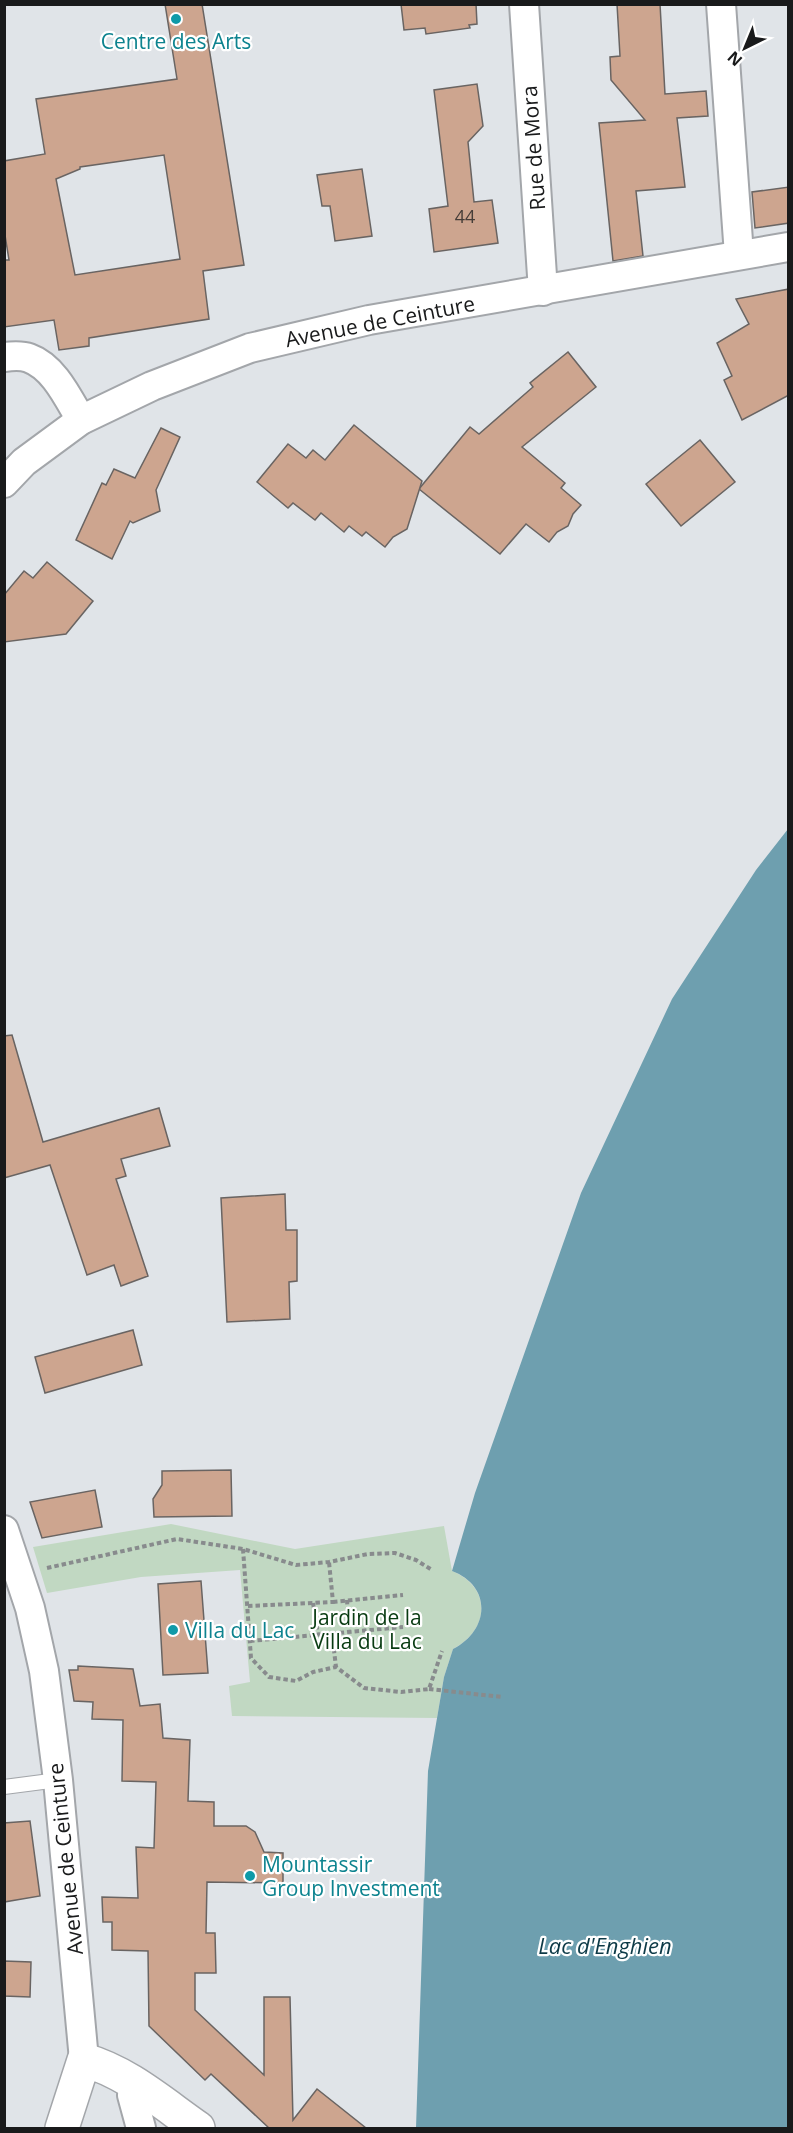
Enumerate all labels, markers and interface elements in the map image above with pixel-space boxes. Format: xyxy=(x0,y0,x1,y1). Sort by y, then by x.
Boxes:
marker: Centre des Arts xyxy=(169,12,183,26)
north arrow xyxy=(715,18,775,78)
place label: Centre des Arts xyxy=(101,27,251,55)
text: N xyxy=(723,46,747,71)
street label: Rue de Mora xyxy=(515,85,551,211)
house number: 44 xyxy=(455,204,475,228)
street label: Avenue de Ceinture xyxy=(283,289,477,353)
park label: Jardin de la Villa du Lac xyxy=(310,1603,422,1655)
place label: Villa du Lac xyxy=(185,1616,294,1644)
marker: Villa du Lac xyxy=(166,1623,180,1637)
street label: Avenue de Ceinture xyxy=(41,1762,89,1956)
place label: Mountassir Group Investment xyxy=(262,1850,440,1902)
marker: Mountassir Group Investment xyxy=(243,1869,257,1883)
water label: Lac d'Enghien xyxy=(538,1930,672,1960)

